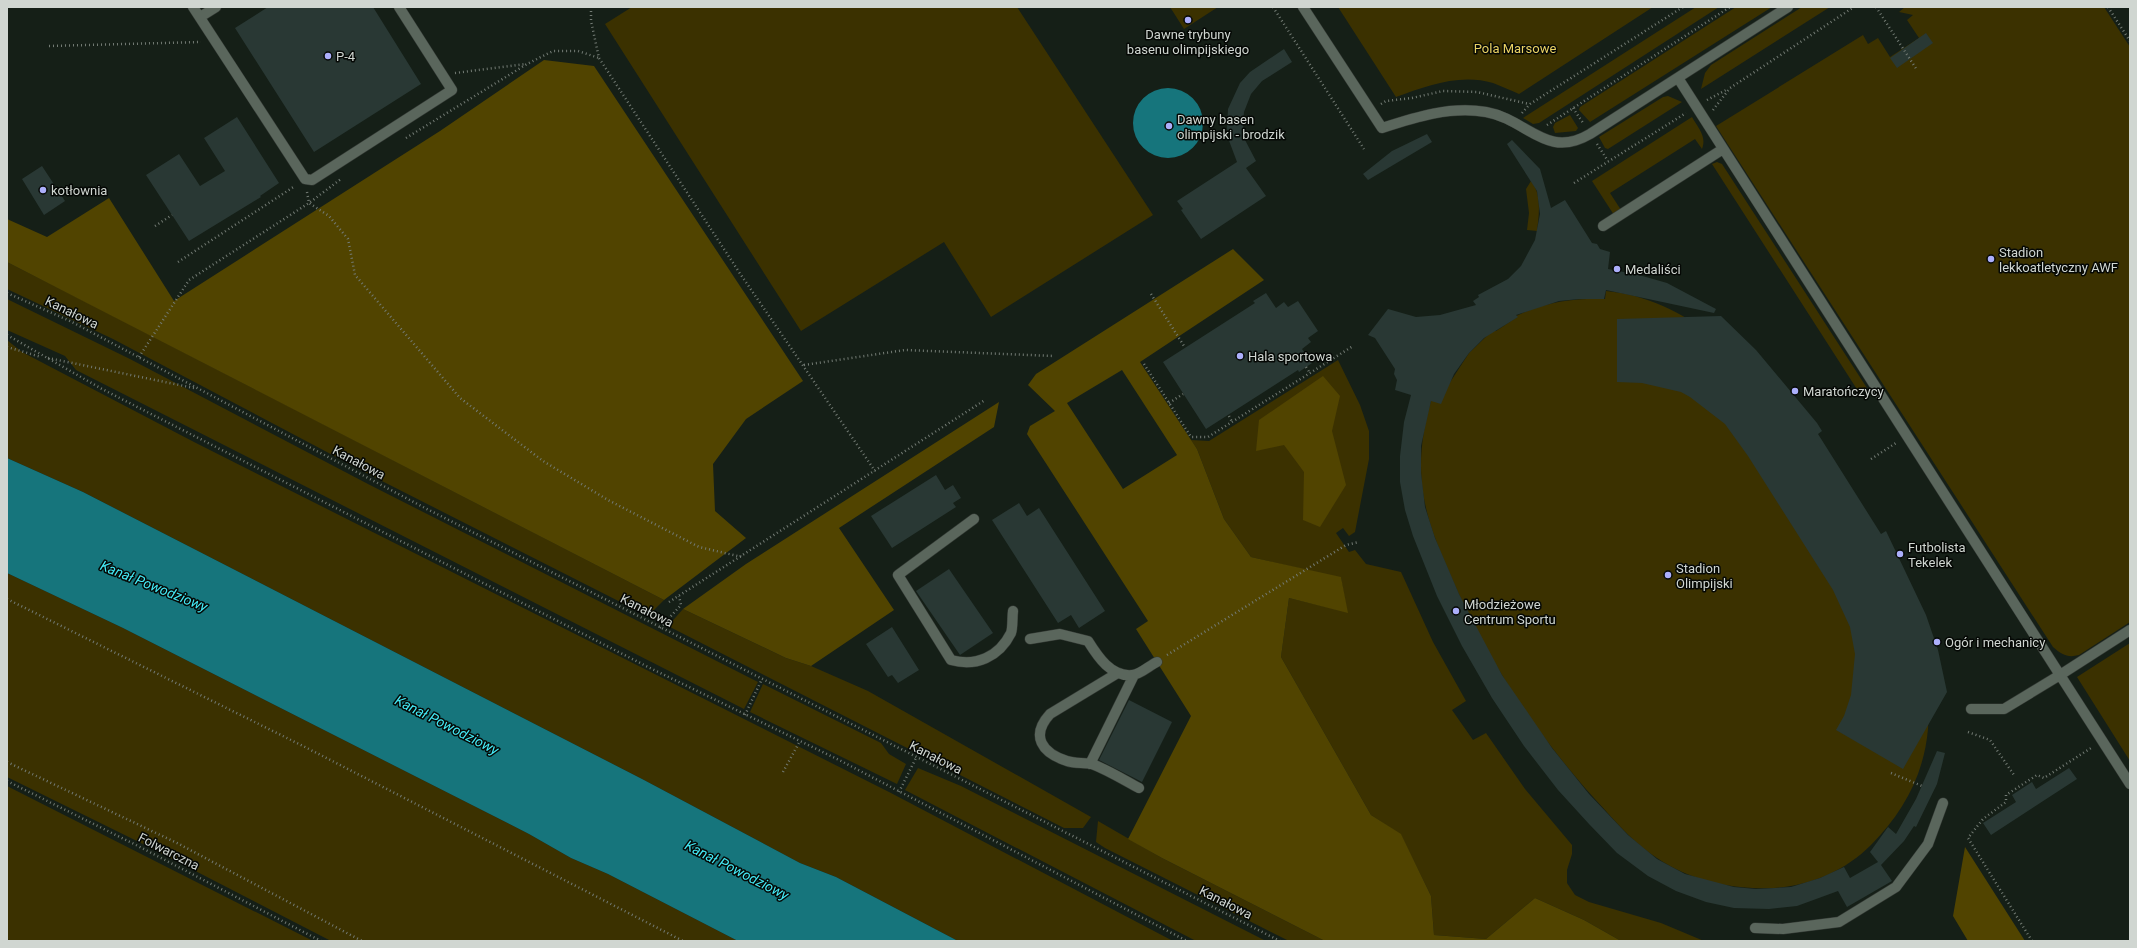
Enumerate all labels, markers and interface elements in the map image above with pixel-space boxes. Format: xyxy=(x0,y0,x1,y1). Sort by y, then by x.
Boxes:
marker: Dawne trybuny basenu olimpijskiego xyxy=(1183,15,1193,25)
place label: Dawne trybuny basenu olimpijskiego xyxy=(1127,27,1249,57)
park label: Pola Marsowe xyxy=(1474,41,1556,56)
place label: P-4 xyxy=(336,49,356,64)
marker: P-4 xyxy=(323,51,333,61)
place label: Dawny basen olimpijski - brodzik xyxy=(1177,112,1285,142)
marker: Dawny basen olimpijski - brodzik xyxy=(1164,121,1174,131)
place label: kotłownia xyxy=(51,183,107,198)
marker: kotłownia xyxy=(38,185,48,195)
place label: Stadion lekkoatletyczny AWF xyxy=(1999,245,2118,275)
marker: Stadion lekkoatletyczny AWF xyxy=(1986,254,1996,264)
place label: Medaliści xyxy=(1625,262,1681,277)
marker: Medaliści xyxy=(1612,264,1622,274)
street label: Kanałowa xyxy=(43,293,101,332)
place label: Hala sportowa xyxy=(1248,349,1332,364)
marker: Hala sportowa xyxy=(1235,351,1245,361)
place label: Maratończycy xyxy=(1803,384,1884,399)
marker: Maratończycy xyxy=(1790,386,1800,396)
street label: Kanałowa xyxy=(330,442,388,483)
place label: Futbolista Tekelek xyxy=(1908,540,1966,570)
marker: Futbolista Tekelek xyxy=(1895,549,1905,559)
water label: Kanał Powodziowy xyxy=(98,557,210,615)
place label: Stadion Olimpijski xyxy=(1676,561,1733,591)
marker: Stadion Olimpijski xyxy=(1663,570,1673,580)
street label: Kanałowa xyxy=(618,591,676,630)
place label: Młodzieżowe Centrum Sportu xyxy=(1464,597,1556,627)
marker: Młodzieżowe Centrum Sportu xyxy=(1451,606,1461,616)
place label: Ogór i mechanicy xyxy=(1945,635,2045,650)
marker: Ogór i mechanicy xyxy=(1932,637,1942,647)
water label: Kanał Powodziowy xyxy=(393,692,502,758)
street label: Kanałowa xyxy=(907,738,965,777)
street label: Folwarczna xyxy=(136,830,202,873)
water label: Kanał Powodziowy xyxy=(683,837,792,903)
street label: Kanałowa xyxy=(1197,883,1255,922)

